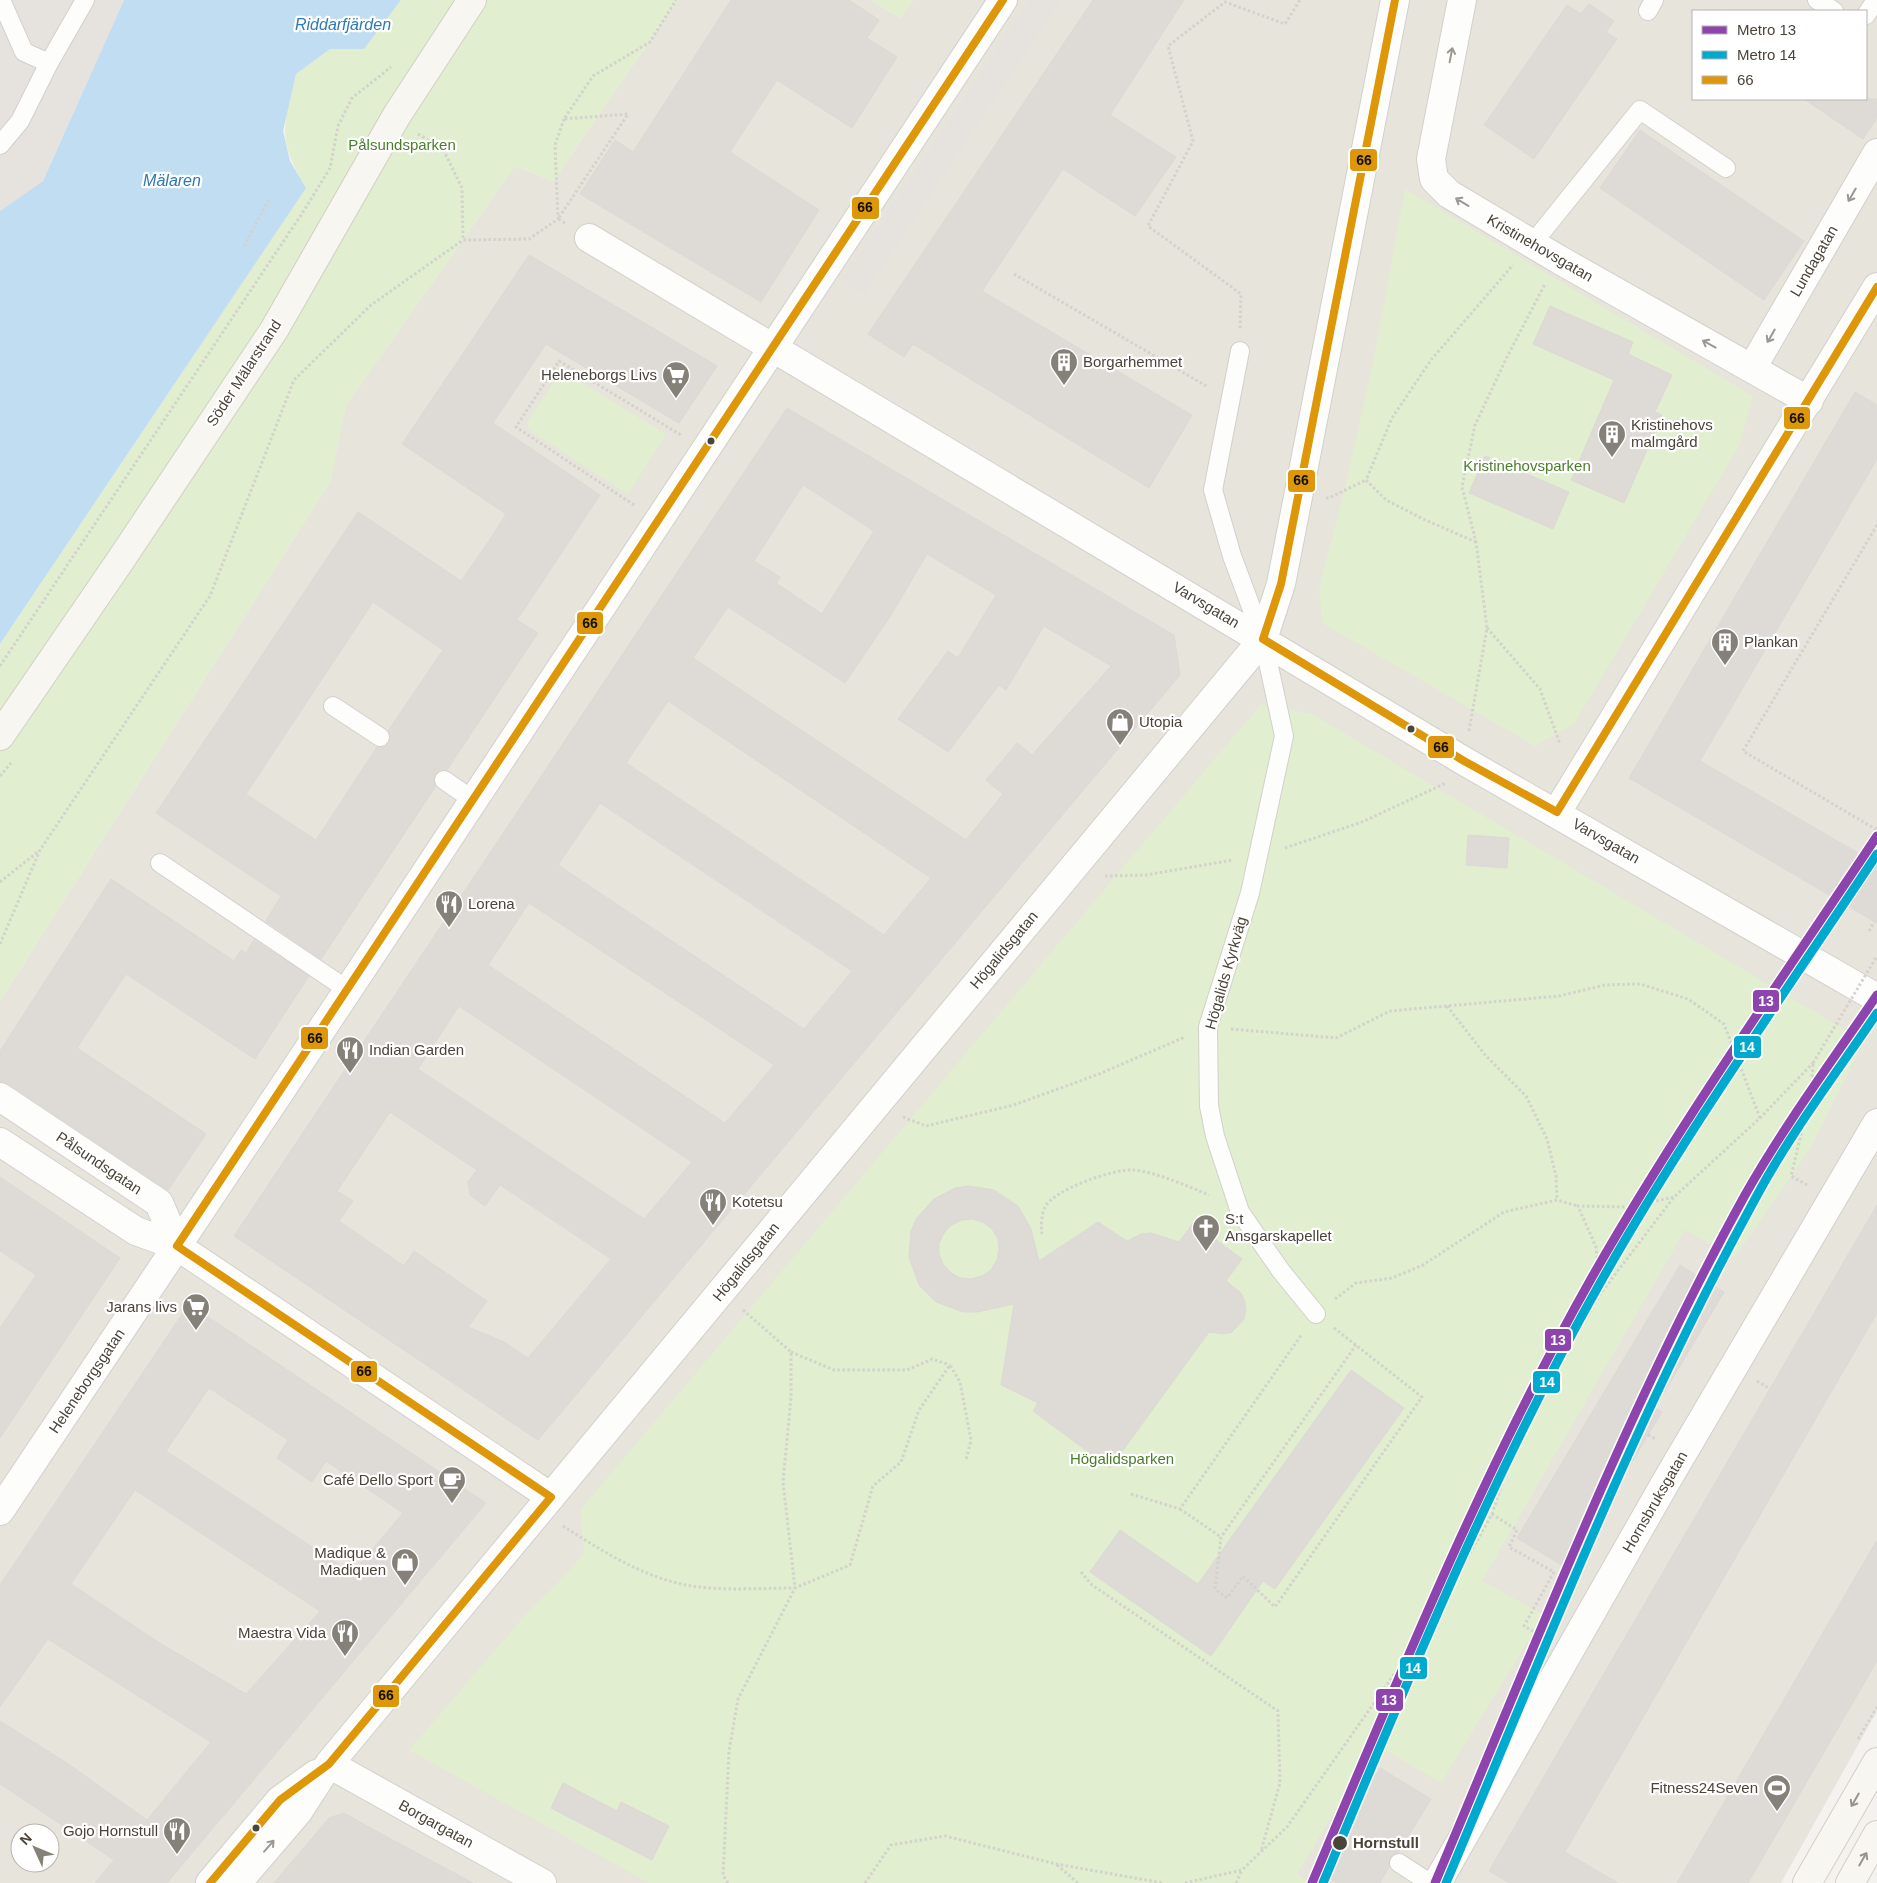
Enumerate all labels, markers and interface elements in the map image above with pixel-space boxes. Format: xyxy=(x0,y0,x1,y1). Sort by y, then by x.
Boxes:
legend xyxy=(1692,10,1867,100)
water label: Riddarfjärden xyxy=(295,16,391,33)
text: Metro 13 xyxy=(1737,21,1796,38)
text: Metro 14 xyxy=(1737,46,1796,63)
one-way arrow xyxy=(1447,48,1456,64)
text: 66 xyxy=(1737,71,1754,88)
park label: Pålsundsparken xyxy=(348,136,456,153)
line badge: 66 xyxy=(1349,148,1378,172)
text: 66 xyxy=(1356,152,1372,168)
water label: Mälaren xyxy=(143,172,201,189)
one-way arrow xyxy=(1847,188,1857,202)
line badge: 66 xyxy=(851,196,880,220)
one-way arrow xyxy=(1456,197,1470,207)
text: 66 xyxy=(857,199,873,215)
street label: Kristinehovsgatan xyxy=(1484,210,1596,285)
street label: Lundagatan xyxy=(1786,222,1841,299)
street label: Söder Mälarstrand xyxy=(203,316,284,429)
one-way arrow xyxy=(1765,328,1775,342)
one-way arrow xyxy=(1703,339,1717,349)
building icon: Borgarhemmet xyxy=(1049,347,1079,386)
place label: Borgarhemmet xyxy=(1083,353,1183,370)
supermarket icon: Heleneborgs Livs xyxy=(661,360,691,399)
place label: Heleneborgs Livs xyxy=(541,366,657,383)
line badge: 66 xyxy=(1783,406,1811,430)
text: 66 xyxy=(1789,410,1805,426)
place label: Kristinehovs malmgård xyxy=(1631,416,1713,450)
building icon: Kristinehovs malmgård xyxy=(1597,419,1627,458)
unlabelled marker xyxy=(706,436,716,446)
park label: Kristinehovsparken xyxy=(1463,457,1591,474)
line badge: 66 xyxy=(1287,469,1316,493)
text: 66 xyxy=(1293,472,1309,488)
street label: Varvsgatan xyxy=(1170,578,1243,631)
line badge: 66 xyxy=(576,611,604,635)
text: 66 xyxy=(582,615,598,631)
building icon: Plankan xyxy=(1710,627,1740,666)
place label: Plankan xyxy=(1744,633,1798,650)
shop icon: Utopia xyxy=(1105,707,1135,746)
place label: Utopia xyxy=(1139,713,1183,730)
unlabelled marker xyxy=(1406,724,1416,734)
line badge: 66 xyxy=(1427,735,1455,759)
text: 66 xyxy=(1433,739,1449,755)
street label: Varvsgatan xyxy=(1570,815,1643,867)
restaurant icon: Lorena xyxy=(434,889,464,928)
place label: Lorena xyxy=(468,895,515,912)
street label: Högalidsgatan xyxy=(966,907,1041,992)
street label: Högalids Kyrkväg xyxy=(1201,914,1250,1031)
line badge: 13 xyxy=(1752,989,1780,1013)
text: 13 xyxy=(1758,993,1774,1009)
line badge: 66 xyxy=(300,1026,329,1050)
text: 66 xyxy=(307,1030,323,1046)
restaurant icon: Indian Garden xyxy=(335,1035,365,1074)
line badge: 14 xyxy=(1733,1035,1762,1059)
text: 14 xyxy=(1739,1039,1755,1055)
place label: Indian Garden xyxy=(369,1041,464,1058)
street label: Pålsundsgatan xyxy=(53,1128,145,1197)
restaurant icon: Kotetsu xyxy=(698,1187,728,1226)
place label: Kotetsu xyxy=(732,1193,783,1210)
place label: S:t Ansgarskapellet xyxy=(1225,1210,1333,1244)
church icon: S:t Ansgarskapellet xyxy=(1191,1213,1221,1252)
street label: Högalidsgatan xyxy=(709,1219,782,1304)
supermarket icon: Jarans livs xyxy=(181,1292,211,1331)
place label: Jarans livs xyxy=(106,1298,177,1315)
street label: Heleneborgsgatan xyxy=(45,1325,128,1436)
line badge: 13 xyxy=(1544,1328,1572,1352)
text: 13 xyxy=(1550,1332,1566,1348)
line badge: 66 xyxy=(350,1360,378,1383)
text: 66 xyxy=(356,1363,372,1379)
line badge: 14 xyxy=(1532,1370,1561,1394)
text: 14 xyxy=(1539,1374,1555,1390)
street label: Hornsbruksgatan xyxy=(1619,1448,1690,1555)
park label: Högalidsparken xyxy=(1070,1450,1174,1467)
cafe icon: Café Dello Sport xyxy=(437,1465,467,1504)
place label: Café Dello Sport xyxy=(323,1471,434,1488)
place label: Madique & Madiquen xyxy=(314,1544,386,1578)
shop icon: Madique & Madiquen xyxy=(390,1547,420,1586)
restaurant icon: Maestra Vida xyxy=(330,1618,360,1657)
place label: Maestra Vida xyxy=(238,1624,327,1641)
line badge: 14 xyxy=(1399,1656,1428,1680)
text: 14 xyxy=(1405,1660,1421,1676)
line badge: 66 xyxy=(372,1684,400,1708)
text: 66 xyxy=(378,1687,394,1703)
line badge: 13 xyxy=(1375,1688,1404,1712)
text: 13 xyxy=(1381,1692,1397,1708)
sports icon: Fitness24Seven xyxy=(1762,1773,1792,1812)
place label: Fitness24Seven xyxy=(1650,1779,1758,1796)
one-way arrow xyxy=(1850,1793,1860,1808)
street label: Borgargatan xyxy=(396,1796,476,1851)
restaurant icon: Gojo Hornstull xyxy=(162,1816,192,1855)
place label: Gojo Hornstull xyxy=(63,1822,158,1839)
north arrow xyxy=(10,1823,60,1873)
unlabelled marker xyxy=(251,1823,261,1833)
text: N xyxy=(16,1830,35,1848)
marker: Hornstull xyxy=(1331,1834,1349,1852)
place label: Hornstull xyxy=(1353,1834,1419,1851)
one-way arrow xyxy=(263,1840,274,1853)
one-way arrow xyxy=(1859,1852,1869,1867)

